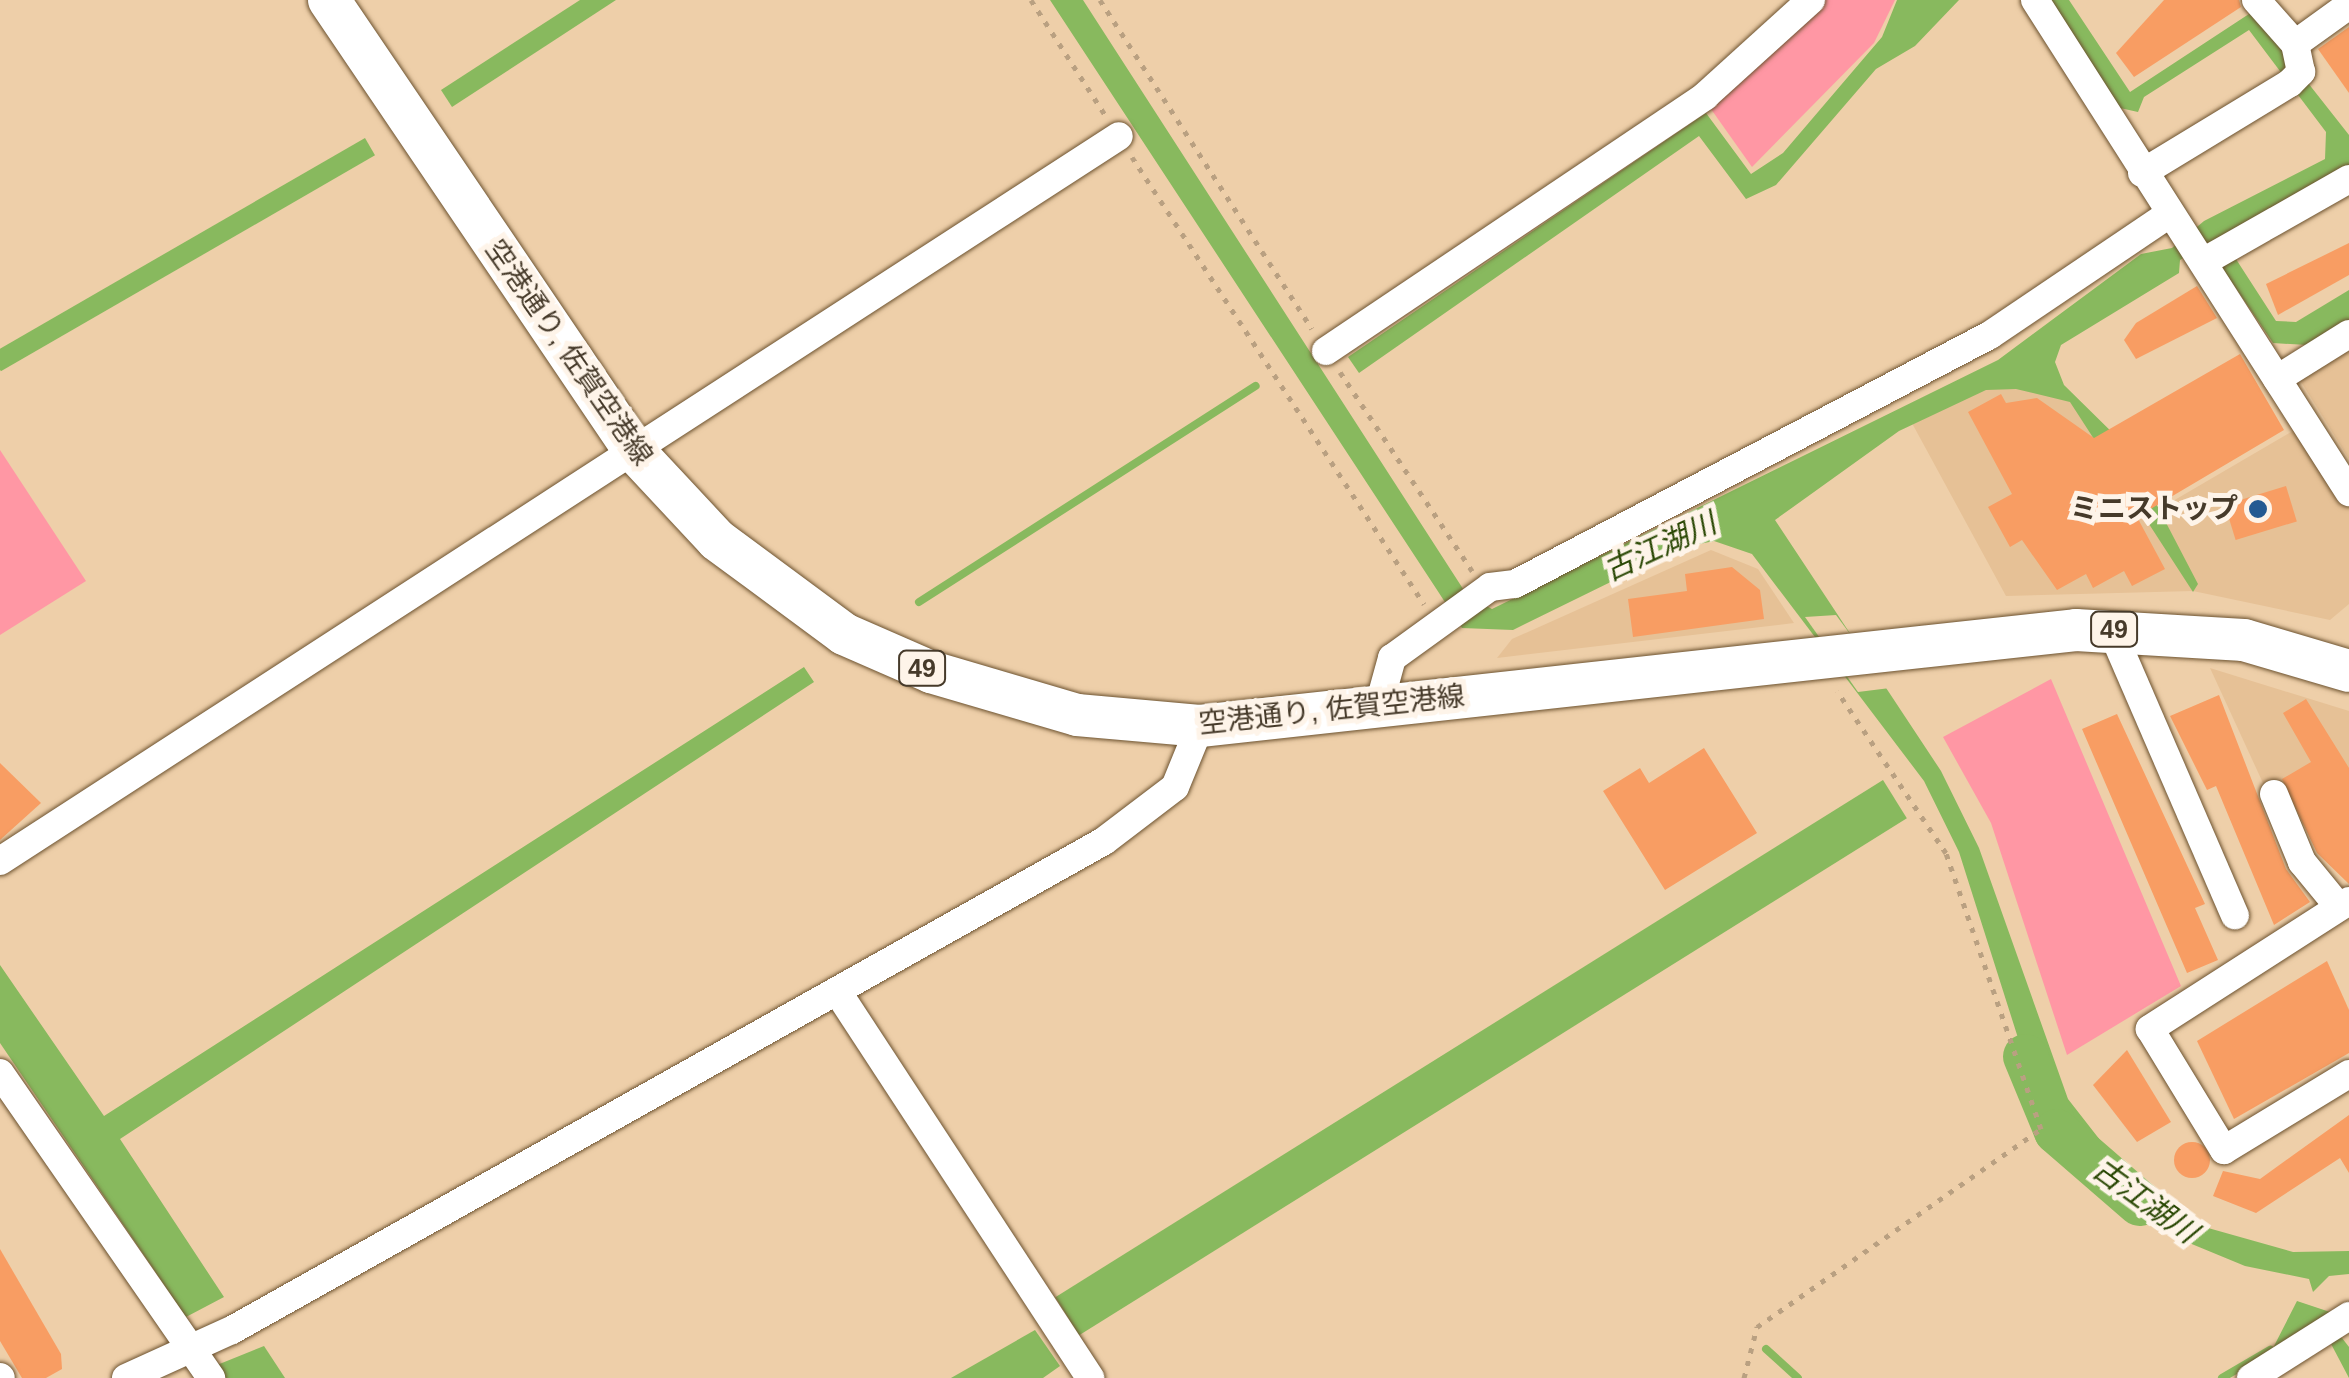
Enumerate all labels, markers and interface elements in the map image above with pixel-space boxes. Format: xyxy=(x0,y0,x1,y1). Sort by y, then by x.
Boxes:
street label: 空港通り, 佐賀空港線 xyxy=(479,234,659,472)
place label: ミニストップ xyxy=(2070,492,2238,526)
marker: ミニストップ xyxy=(2247,498,2269,520)
water label: 古江湖川 xyxy=(1598,505,1722,589)
road number: 49 xyxy=(2089,609,2139,649)
road number: 49 xyxy=(897,648,947,688)
street label: 空港通り, 佐賀空港線 xyxy=(1197,679,1467,741)
water label: 古江湖川 xyxy=(2086,1151,2204,1251)

